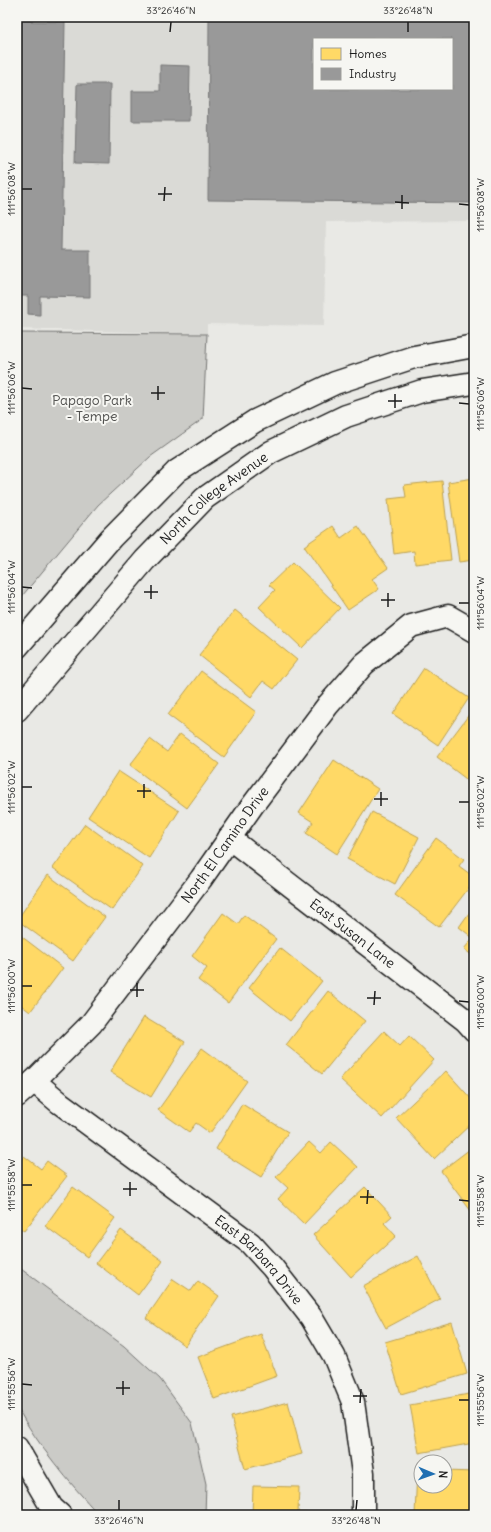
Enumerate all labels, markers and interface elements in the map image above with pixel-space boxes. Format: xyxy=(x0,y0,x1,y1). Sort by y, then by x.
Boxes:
text: 33°26'46"N xyxy=(146,4,196,17)
text: 33°26'48"N xyxy=(383,4,433,17)
legend xyxy=(313,38,453,90)
text: Homes xyxy=(349,46,387,61)
text: Industry xyxy=(349,66,396,81)
text: 111°56'08"W xyxy=(5,162,18,216)
text: 111°56'08"W xyxy=(474,178,487,232)
text: 111°56'06"W xyxy=(5,361,18,415)
text: 111°56'06"W xyxy=(474,377,487,431)
park label: Papago Park - Tempe xyxy=(52,391,132,425)
street label: North College Avenue xyxy=(156,448,271,548)
text: 111°56'04"W xyxy=(5,560,18,614)
text: 111°56'04"W xyxy=(474,576,487,630)
text: 111°56'02"W xyxy=(5,760,18,814)
text: 111°56'02"W xyxy=(474,775,487,829)
street label: North El Camino Drive xyxy=(177,783,273,907)
street label: East Susan Lane xyxy=(306,895,399,972)
text: 111°56'00"W xyxy=(5,959,18,1013)
text: 111°56'00"W xyxy=(474,975,487,1029)
text: 111°55'58"W xyxy=(5,1159,18,1211)
text: 111°55'58"W xyxy=(474,1175,487,1227)
street label: East Barbara Drive xyxy=(211,1211,307,1308)
text: 111°55'56"W xyxy=(5,1358,18,1410)
text: 111°55'56"W xyxy=(474,1374,487,1426)
north arrow xyxy=(413,1454,453,1494)
text: N xyxy=(436,1470,450,1478)
text: 33°26'46"N xyxy=(94,1514,144,1527)
text: 33°26'48"N xyxy=(331,1514,381,1527)

